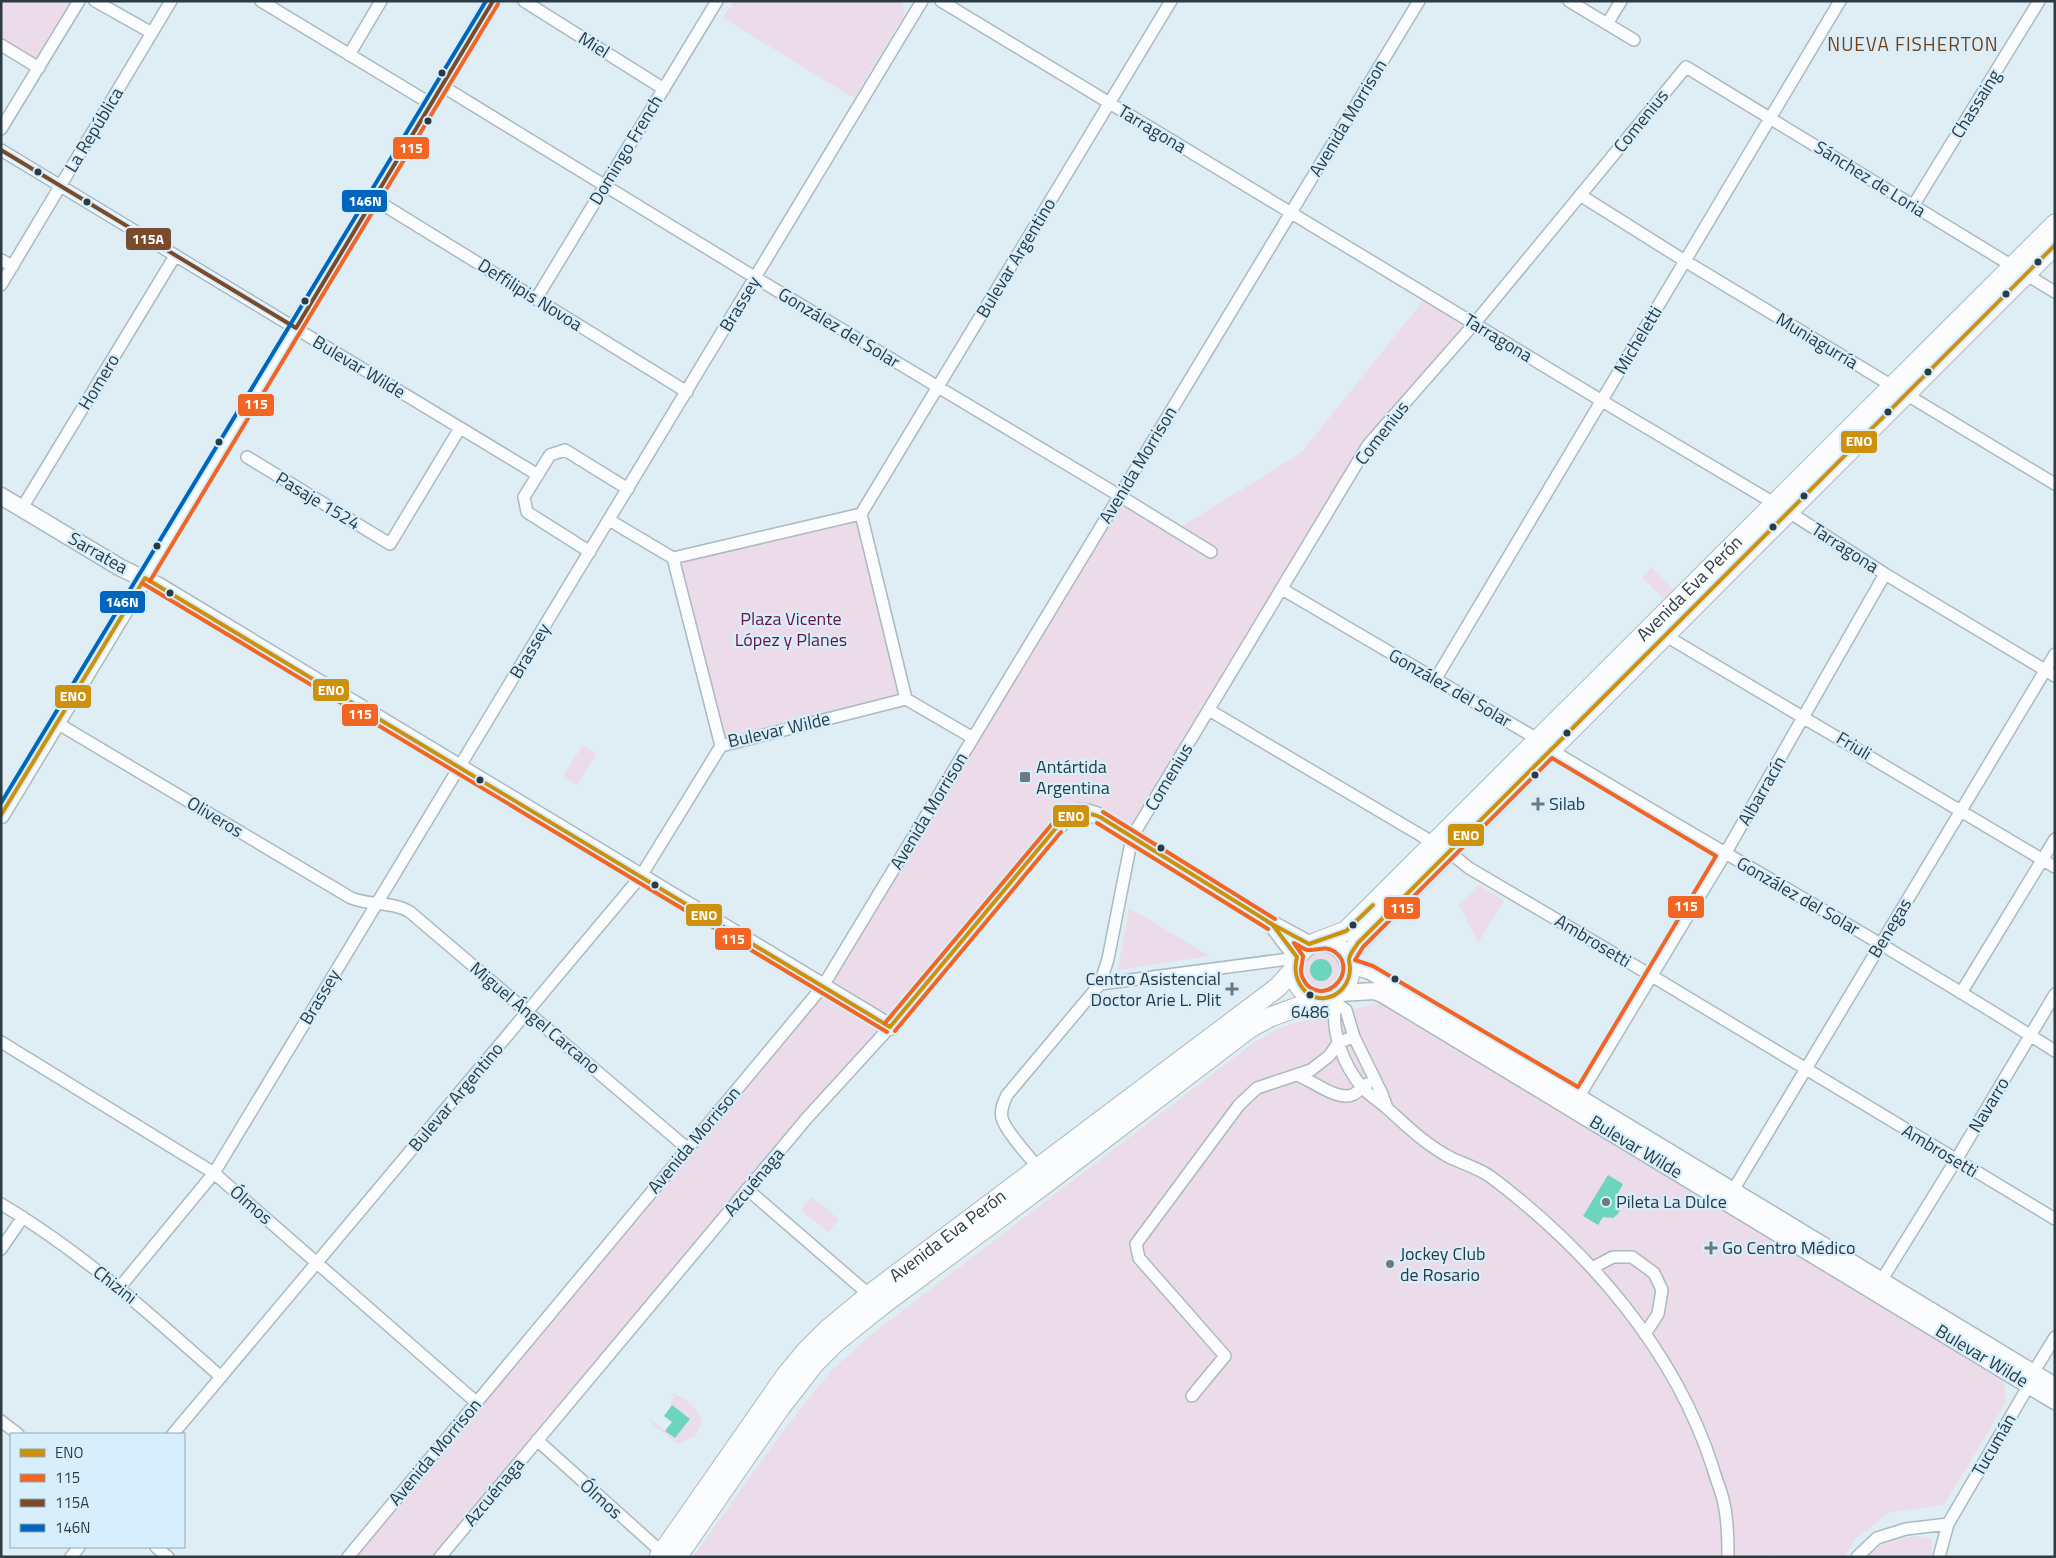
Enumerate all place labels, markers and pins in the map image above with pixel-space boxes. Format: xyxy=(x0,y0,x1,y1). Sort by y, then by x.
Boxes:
unlabelled marker xyxy=(437,68,447,78)
unlabelled marker xyxy=(423,116,433,126)
unlabelled marker xyxy=(33,167,43,177)
unlabelled marker xyxy=(82,197,92,207)
unlabelled marker xyxy=(2033,257,2043,267)
unlabelled marker xyxy=(2001,289,2011,299)
unlabelled marker xyxy=(300,296,310,306)
unlabelled marker xyxy=(1923,367,1933,377)
unlabelled marker xyxy=(1883,407,1893,417)
unlabelled marker xyxy=(214,437,224,447)
unlabelled marker xyxy=(1799,491,1809,501)
unlabelled marker xyxy=(1768,522,1778,532)
unlabelled marker xyxy=(152,541,162,551)
unlabelled marker xyxy=(165,588,175,598)
unlabelled marker xyxy=(1562,728,1572,738)
place label: Antártida Argentina xyxy=(1036,753,1110,801)
marker: Antártida Argentina xyxy=(1018,770,1032,784)
unlabelled marker xyxy=(1530,770,1540,780)
unlabelled marker xyxy=(475,775,485,785)
place label: Silab xyxy=(1549,790,1585,817)
marker: Silab xyxy=(1531,797,1545,811)
unlabelled marker xyxy=(1156,843,1166,853)
unlabelled marker xyxy=(650,880,660,890)
unlabelled marker xyxy=(1348,920,1358,930)
place label: Centro Asistencial Doctor Arie L. Plit xyxy=(1085,965,1222,1013)
unlabelled marker xyxy=(1390,974,1400,984)
marker: Centro Asistencial Doctor Arie L. Plit xyxy=(1225,982,1239,996)
marker: 6486 xyxy=(1305,990,1315,1000)
place label: 6486 xyxy=(1291,999,1329,1025)
place label: Pileta La Dulce xyxy=(1616,1188,1727,1215)
marker: Pileta La Dulce xyxy=(1600,1196,1612,1208)
place label: Go Centro Médico xyxy=(1722,1234,1856,1261)
place label: Jockey Club de Rosario xyxy=(1400,1240,1485,1288)
marker: Go Centro Médico xyxy=(1704,1241,1718,1255)
marker: Jockey Club de Rosario xyxy=(1384,1258,1396,1270)

